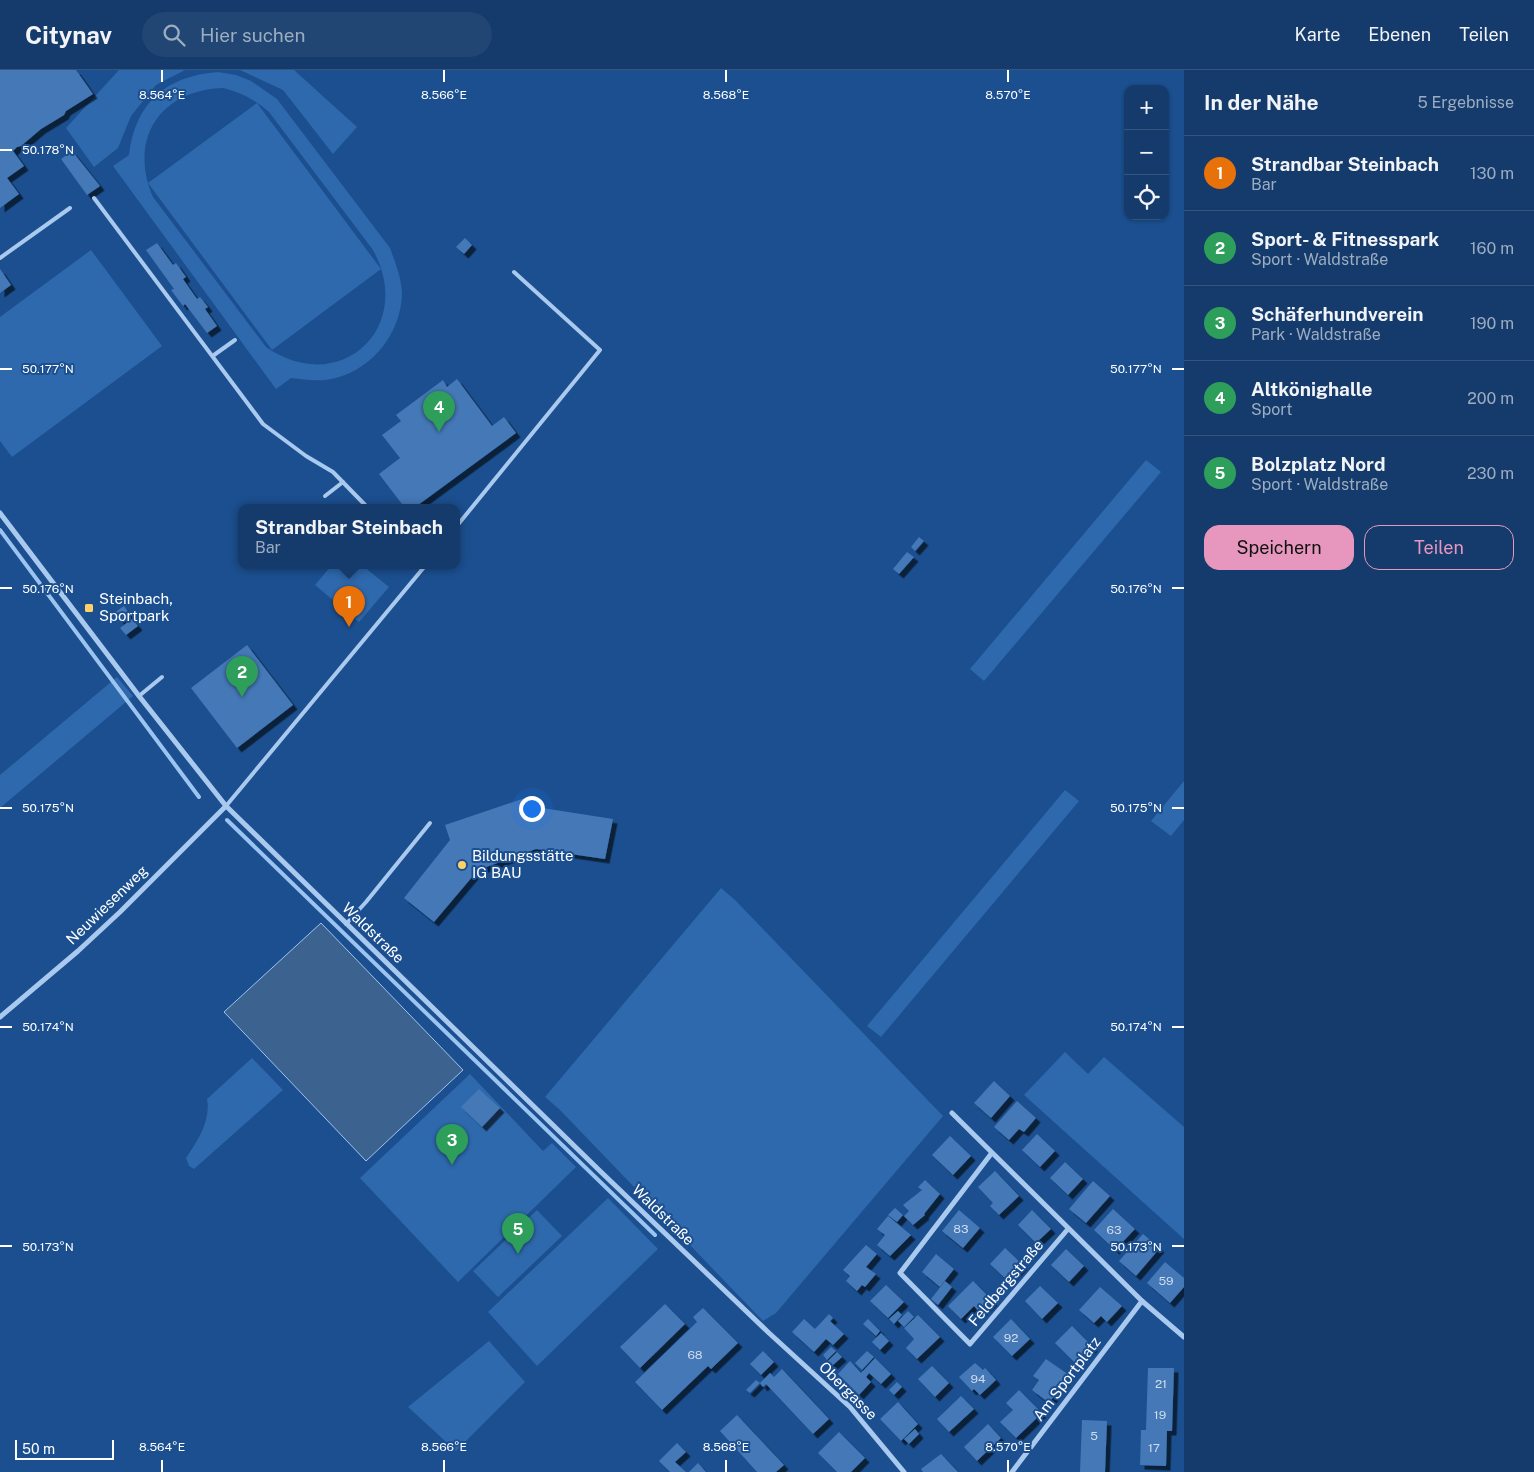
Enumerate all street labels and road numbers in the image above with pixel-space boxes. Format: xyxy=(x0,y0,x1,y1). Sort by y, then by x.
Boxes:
street label: Neuwiesenweg xyxy=(63,862,151,948)
street label: Waldstraße xyxy=(339,899,408,966)
street label: Waldstraße xyxy=(629,1181,698,1248)
street label: Feldbergstraße xyxy=(965,1236,1047,1329)
street label: Am Sportplatz xyxy=(1030,1333,1104,1424)
street label: Obergasse xyxy=(816,1358,881,1423)

